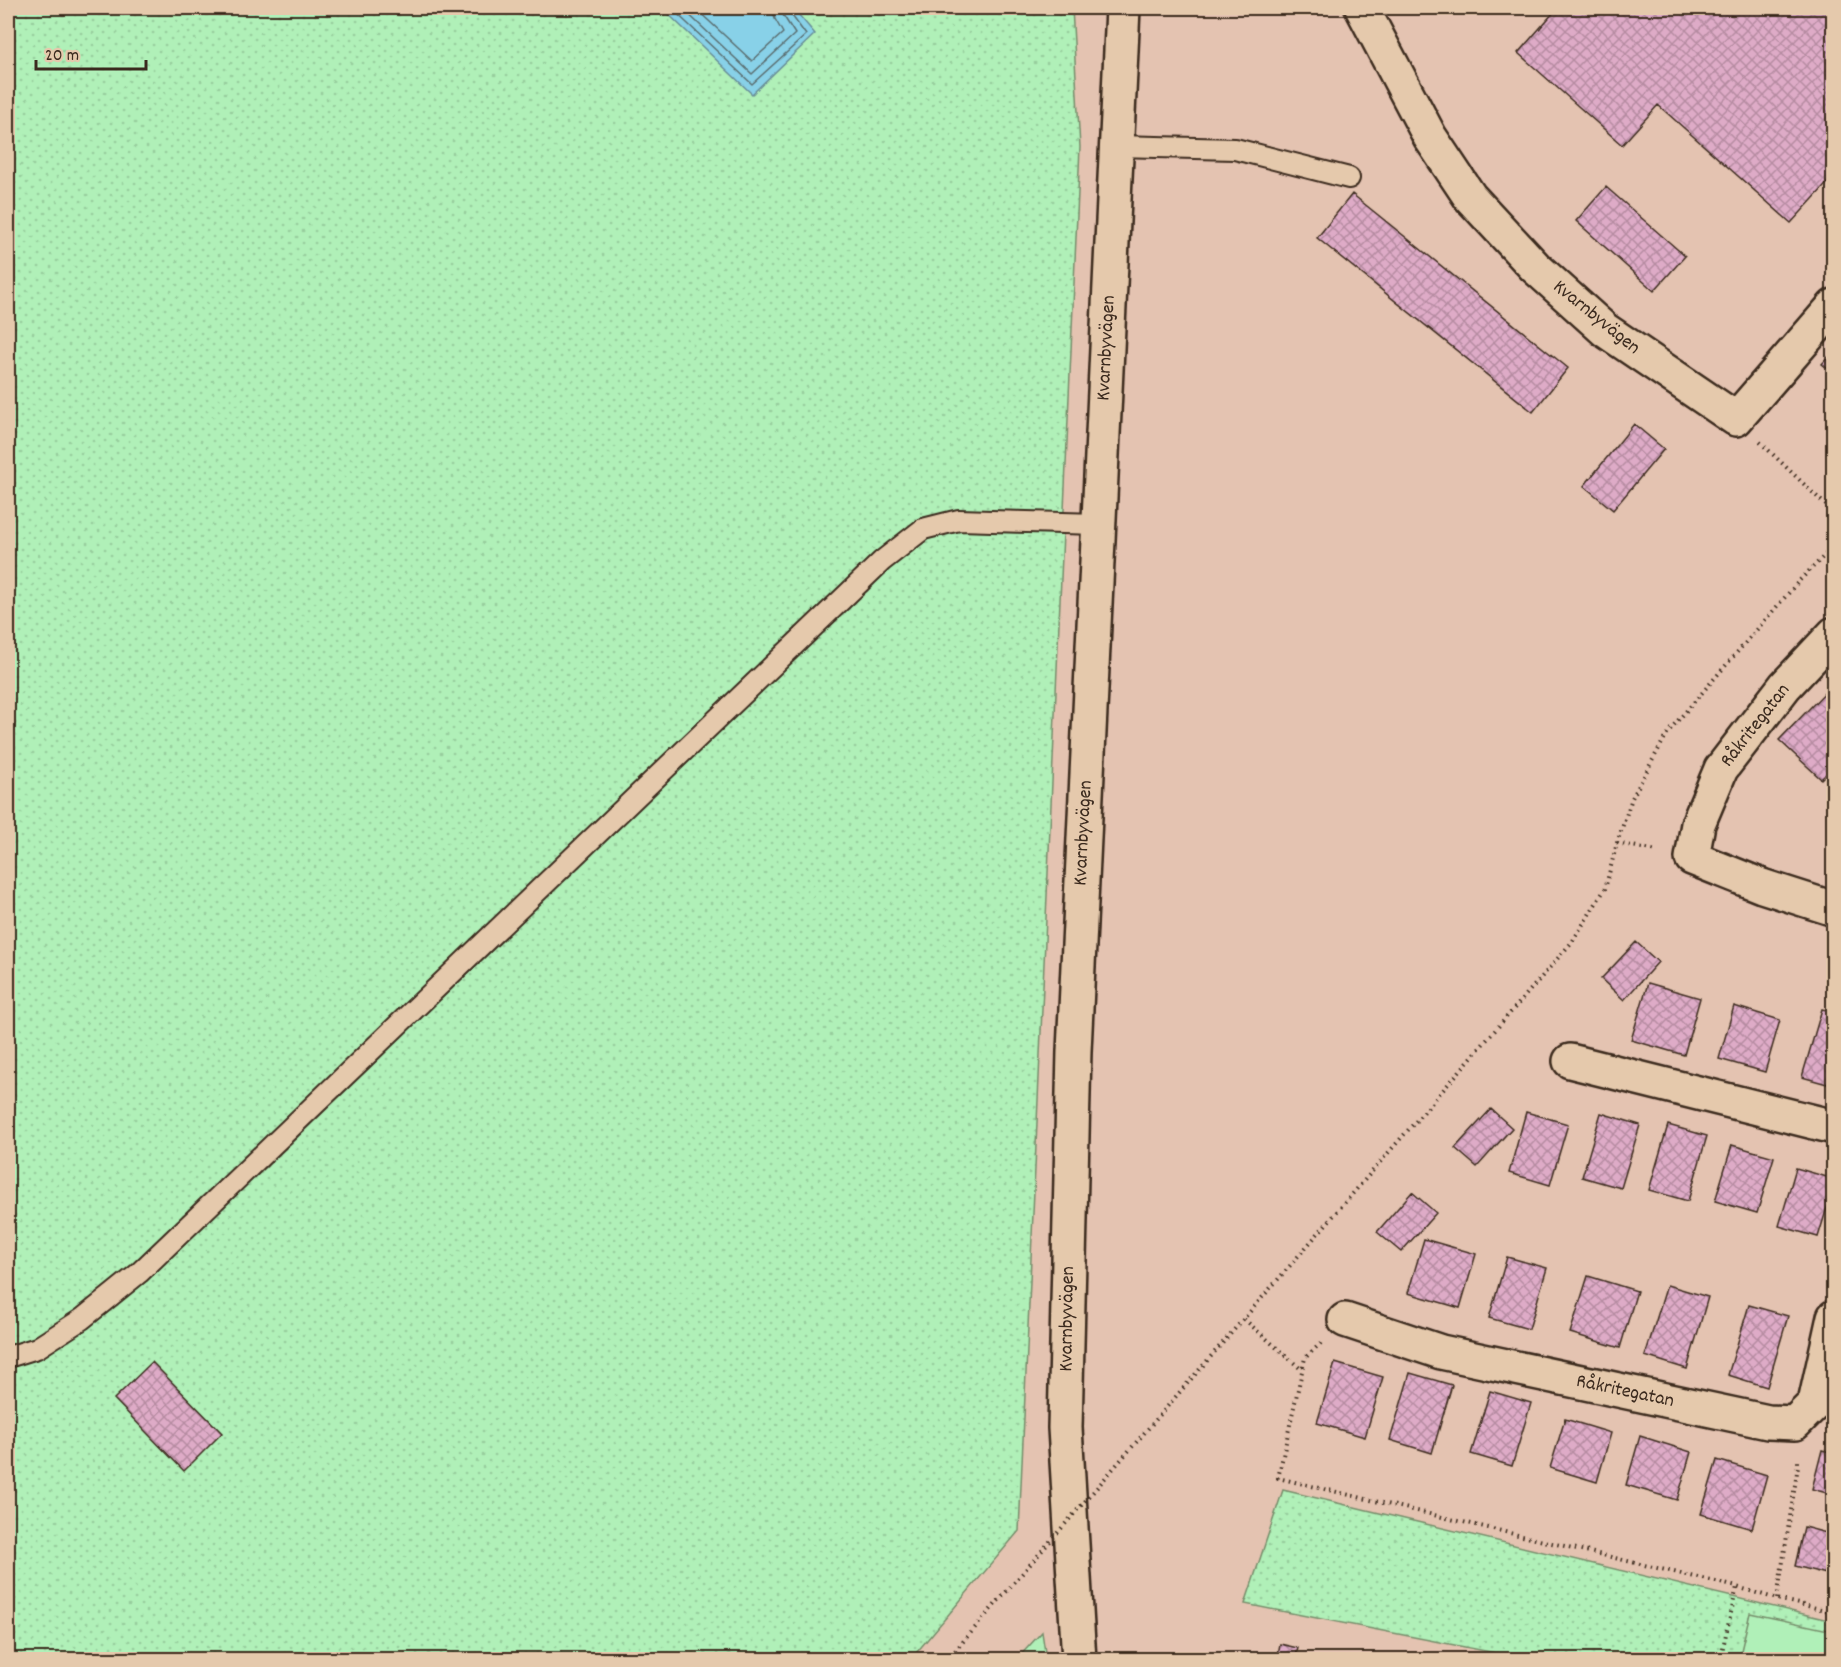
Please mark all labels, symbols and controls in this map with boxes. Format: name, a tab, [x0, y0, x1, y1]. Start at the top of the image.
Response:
scale bar	[36, 33, 146, 71]
text: 20 m	[45, 44, 79, 69]
street label: Kvarnbyvägen	[1546, 274, 1646, 362]
street label: Kvarnbyvägen	[1090, 295, 1124, 401]
street label: Råkritegatan	[1714, 678, 1798, 774]
street label: Kvarnbyvägen	[1067, 780, 1101, 886]
street label: Kvarnbyvägen	[1053, 1266, 1083, 1372]
street label: Råkritegatan	[1574, 1368, 1676, 1416]

